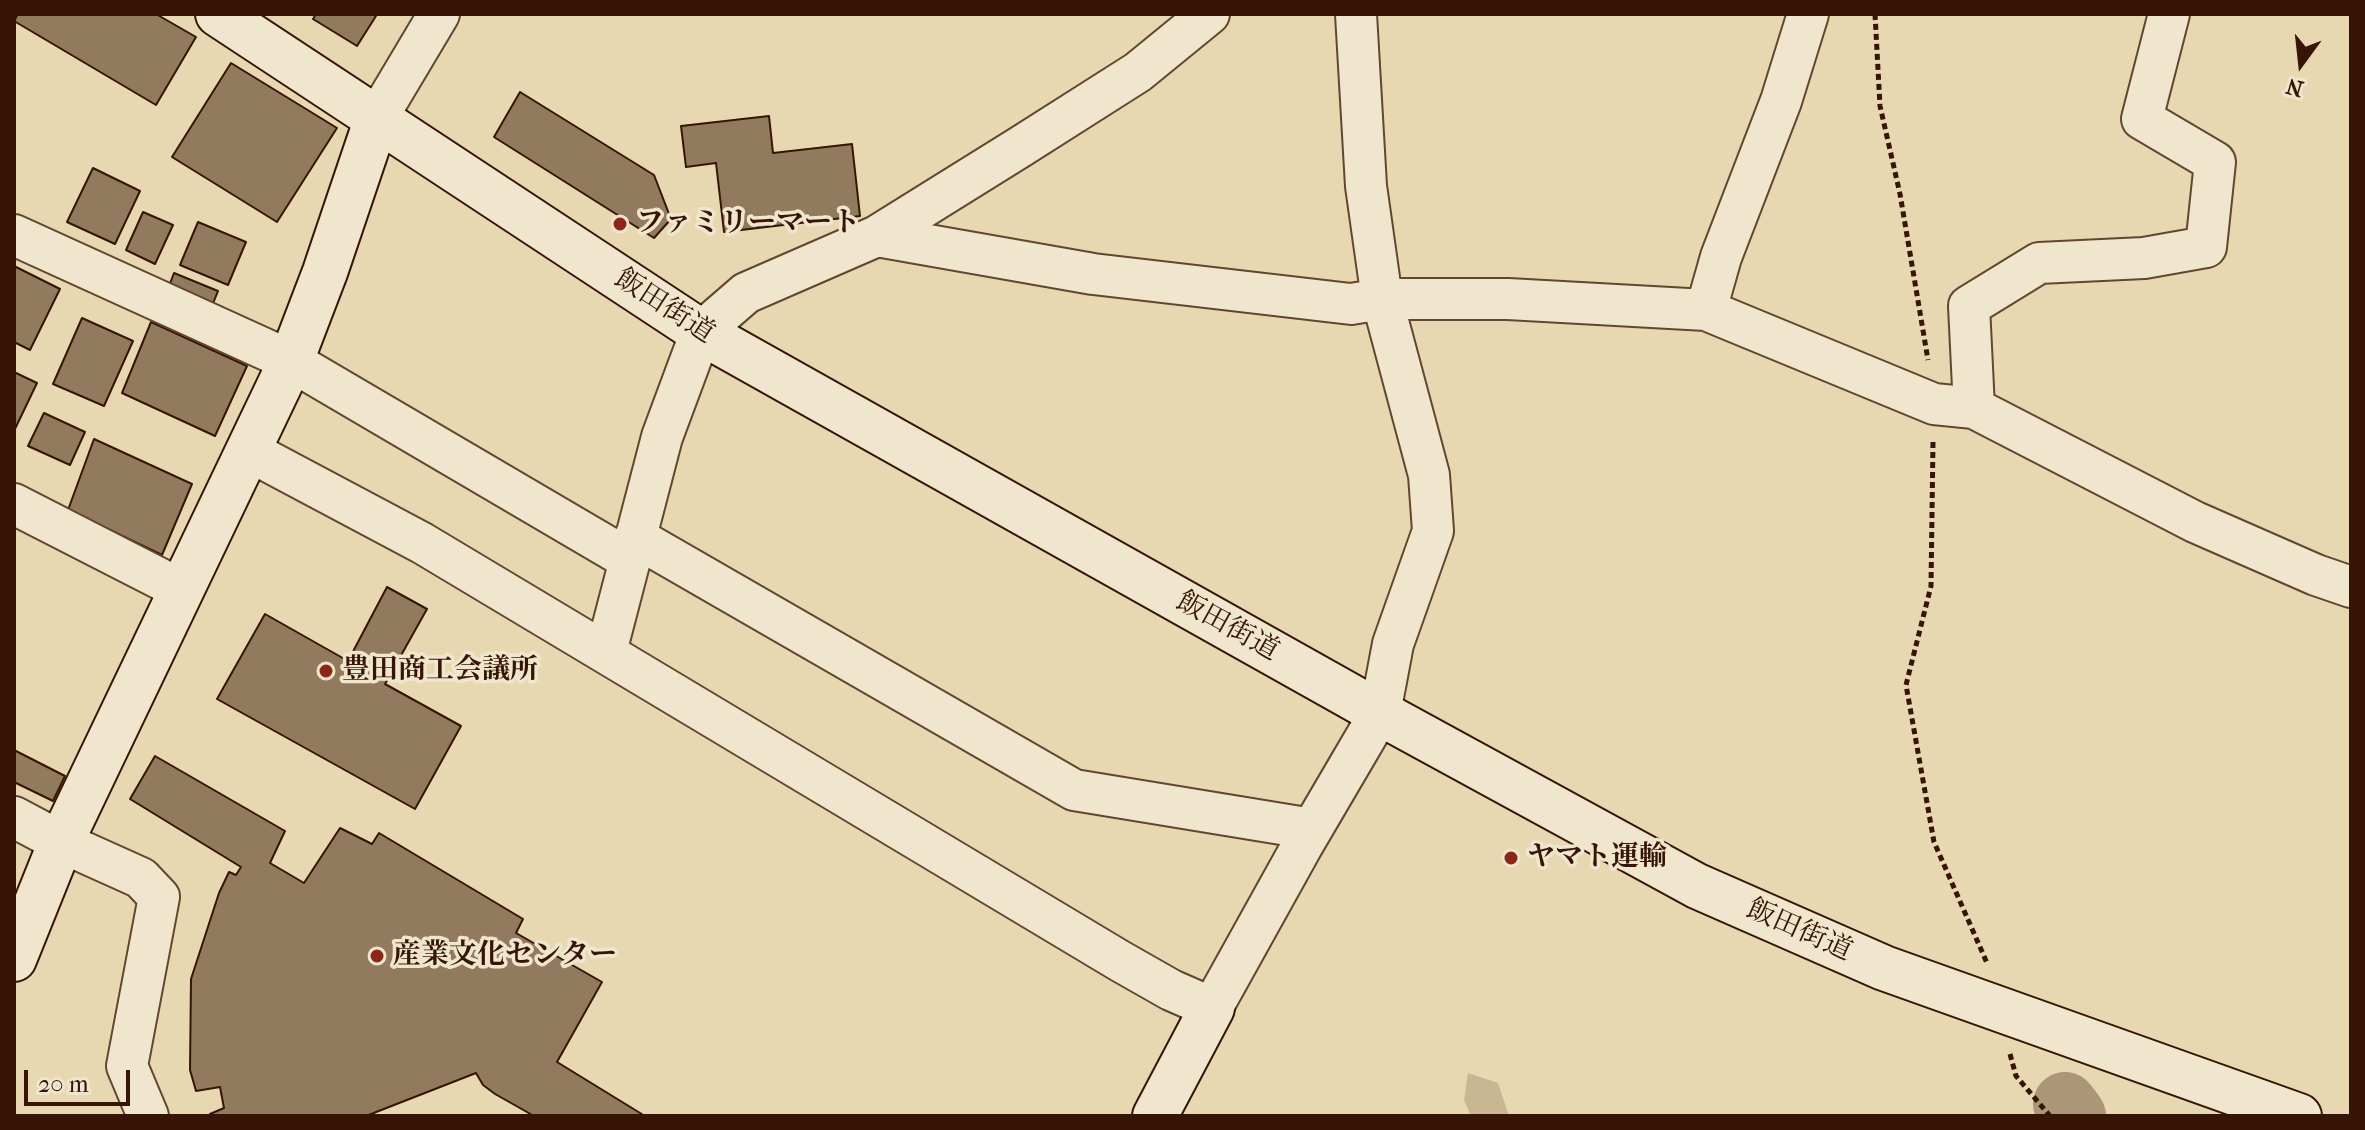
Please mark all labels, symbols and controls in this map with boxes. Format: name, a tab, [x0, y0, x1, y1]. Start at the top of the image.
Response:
north arrow	[2261, 24, 2341, 104]
text: N	[2283, 72, 2306, 102]
place label: ファミリーマート	[636, 207, 860, 241]
marker: ファミリーマート	[611, 215, 629, 233]
street label: 飯田街道	[608, 262, 720, 352]
street label: 飯田街道	[1170, 585, 1284, 669]
place label: 豊田商工会議所	[342, 654, 538, 688]
marker: 豊田商工会議所	[317, 662, 335, 680]
place label: ヤマト運輸	[1527, 841, 1667, 875]
marker: ヤマト運輸	[1502, 849, 1520, 867]
street label: 飯田街道	[1741, 893, 1857, 969]
place label: 産業文化センター	[393, 939, 617, 973]
marker: 産業文化センター	[368, 947, 386, 965]
scale bar	[28, 1054, 134, 1104]
text: 20 m	[38, 1070, 89, 1098]

